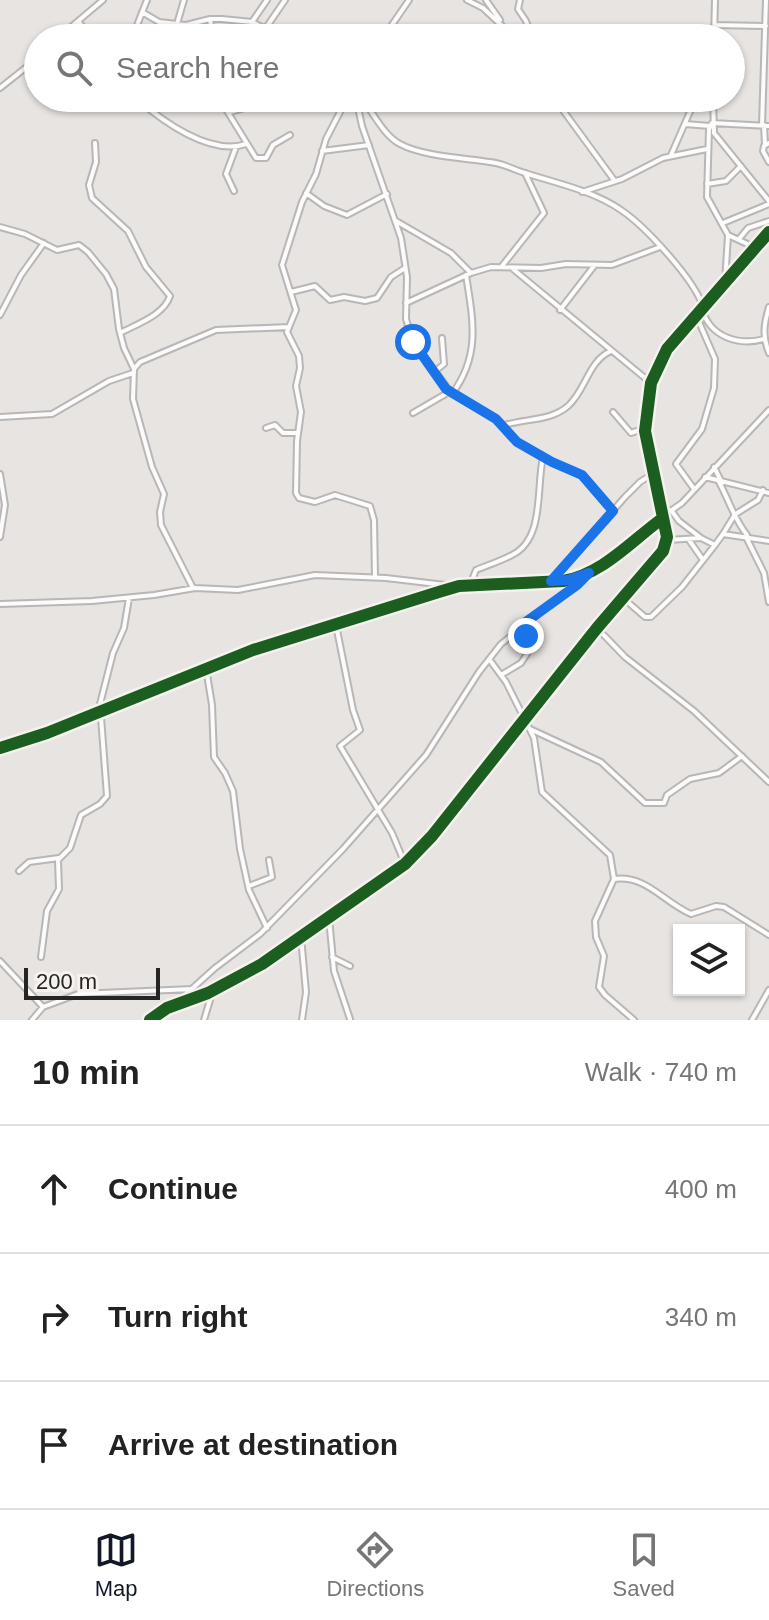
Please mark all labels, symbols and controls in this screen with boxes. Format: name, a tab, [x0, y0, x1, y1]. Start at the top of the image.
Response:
search box	[24, 24, 745, 112]
icon: search	[52, 46, 96, 90]
text: Search here	[116, 51, 279, 84]
route start	[395, 324, 431, 360]
route end	[508, 618, 544, 654]
map controls	[673, 924, 745, 996]
button: layers	[673, 924, 745, 996]
scale bar	[24, 964, 160, 1000]
text: 200 m	[36, 969, 97, 994]
text: 10 min	[32, 1053, 140, 1091]
text: Walk · 740 m	[585, 1057, 737, 1087]
icon: ahead	[32, 1167, 76, 1211]
text: Continue	[108, 1172, 238, 1205]
text: 400 m	[665, 1174, 737, 1204]
icon: right	[32, 1295, 76, 1339]
text: Turn right	[108, 1300, 247, 1333]
text: 340 m	[665, 1302, 737, 1332]
icon: arrive	[32, 1423, 76, 1467]
text: Arrive at destination	[108, 1428, 398, 1461]
tab: Map	[94, 1528, 138, 1602]
tab: Directions	[326, 1528, 424, 1602]
tab: Saved	[612, 1528, 675, 1602]

